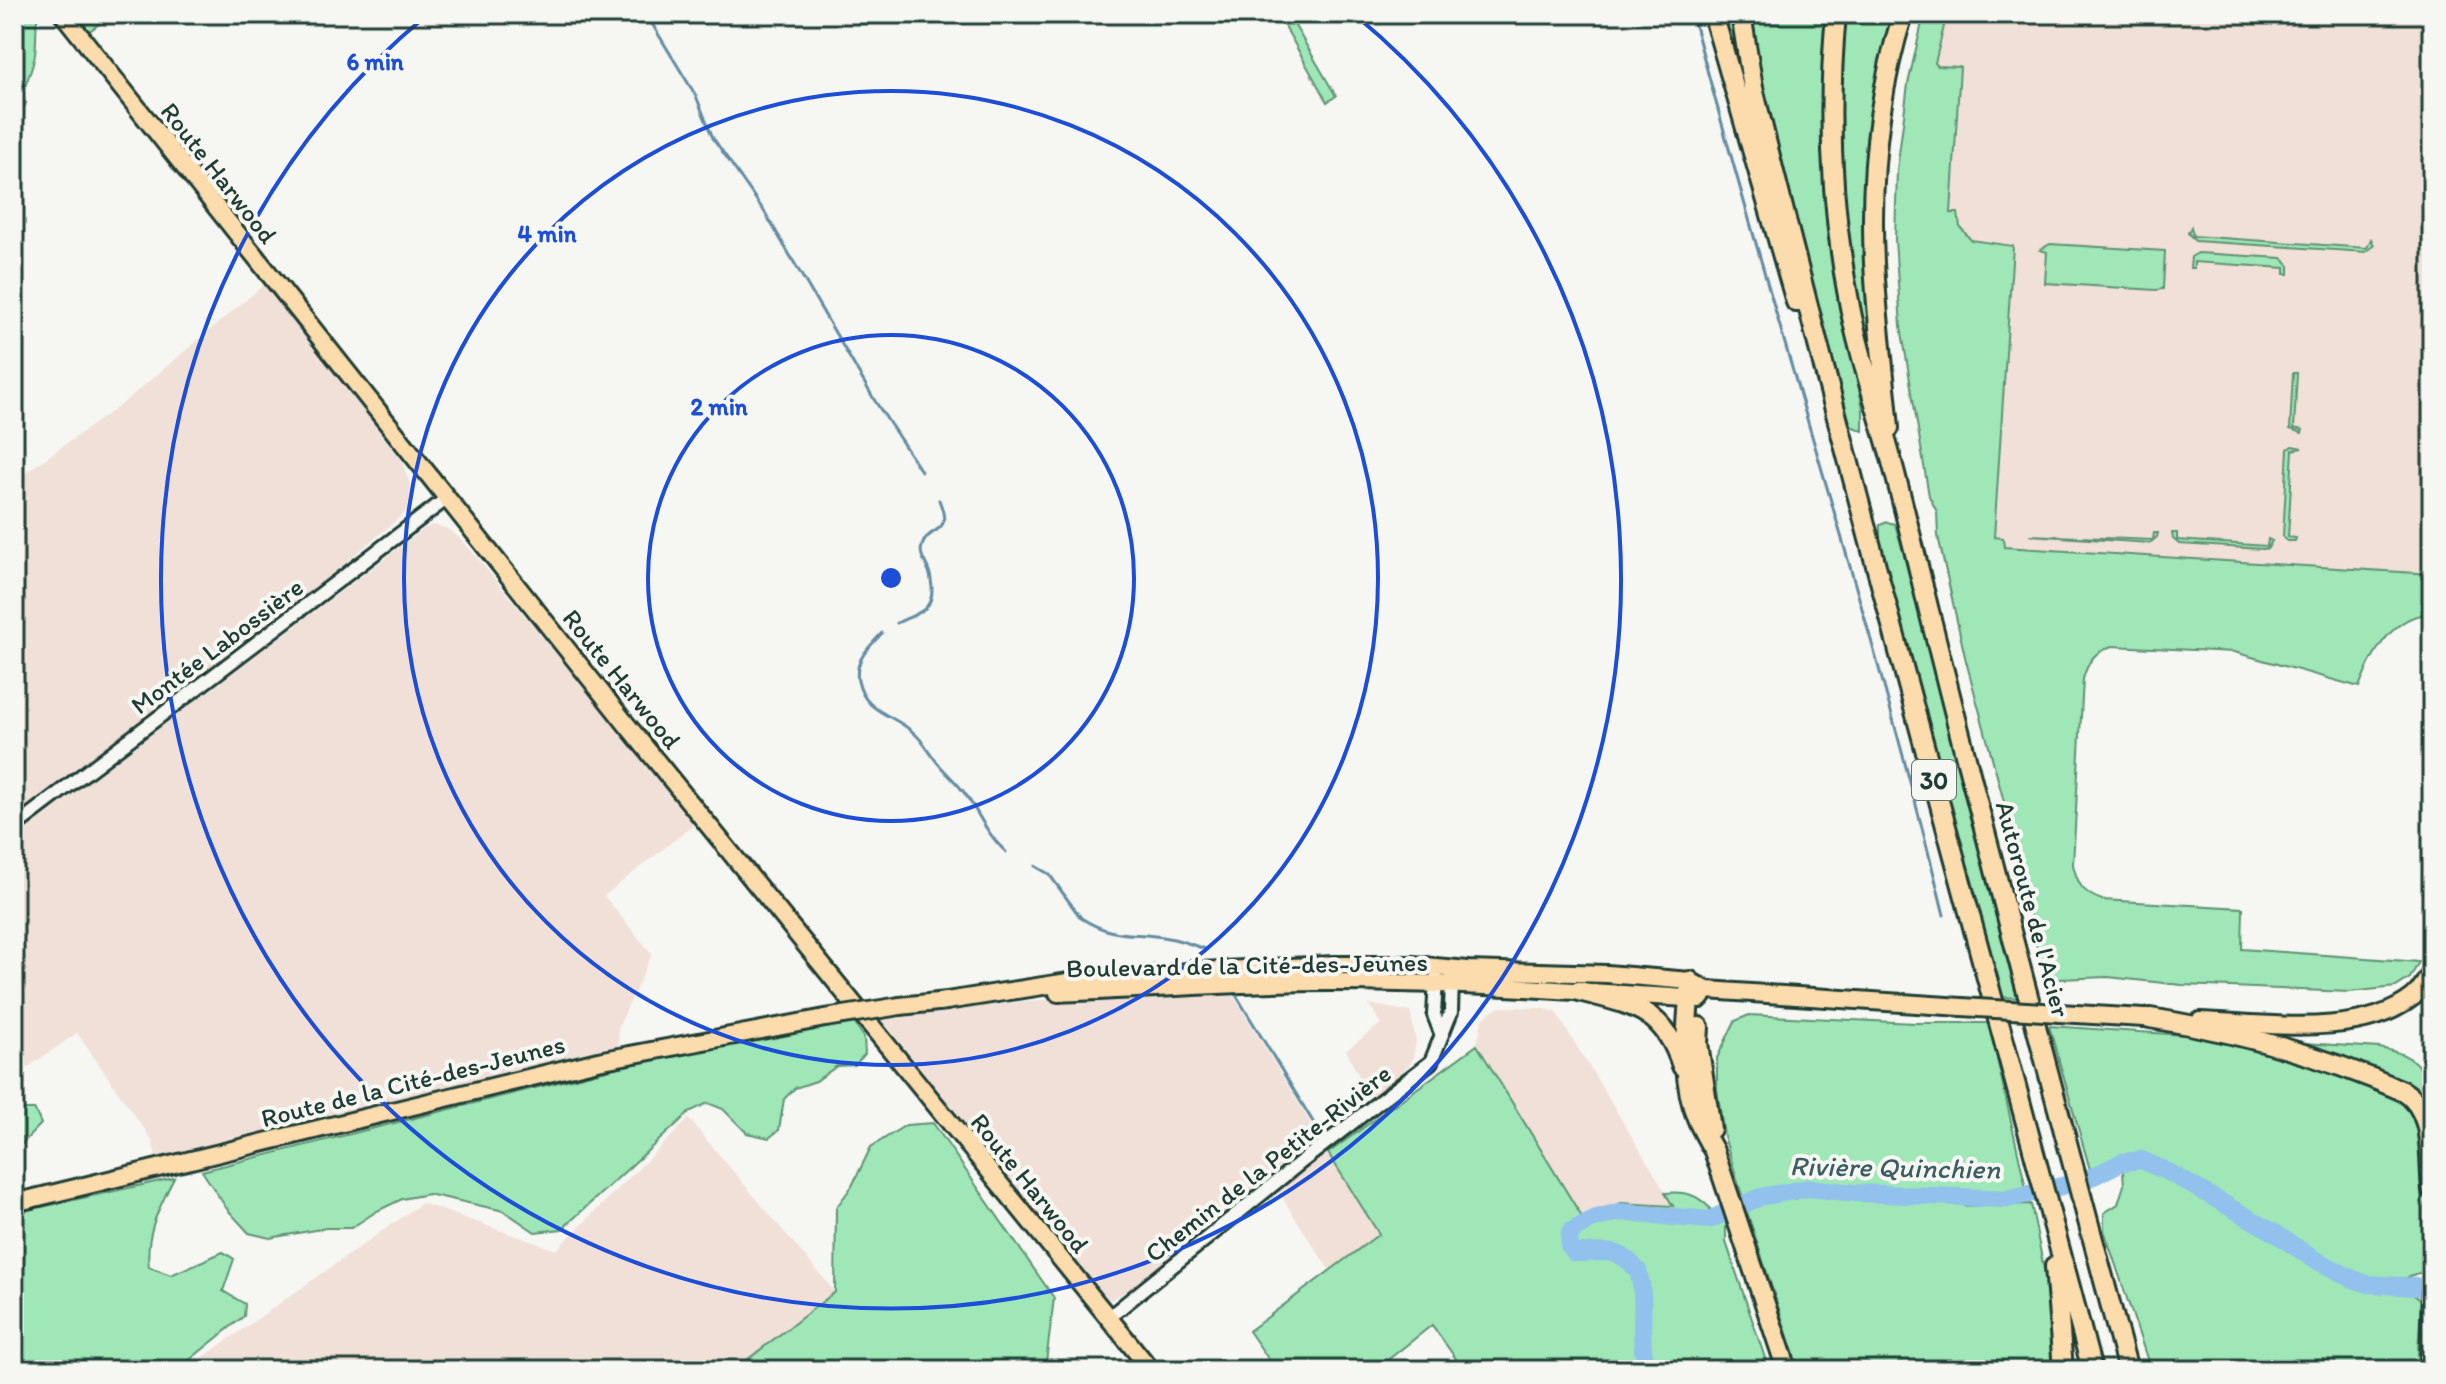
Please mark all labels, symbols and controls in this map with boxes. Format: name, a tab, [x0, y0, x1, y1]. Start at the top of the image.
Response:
text: 6 min	[346, 47, 404, 76]
street label: Route Harwood	[154, 96, 285, 251]
text: 4 min	[518, 219, 577, 248]
text: 2 min	[690, 392, 748, 421]
centre of rings	[877, 564, 905, 592]
street label: Montée Labossière	[125, 571, 309, 721]
street label: Route Harwood	[556, 602, 689, 756]
road number: 30	[1912, 760, 1956, 800]
street label: Autoroute de l'Acier	[1989, 798, 2077, 1021]
street label: Boulevard de la Cité-des-Jeunes	[1066, 946, 1428, 984]
street label: Route de la Cité-des-Jeunes	[258, 1028, 568, 1134]
street label: Chemin de la Petite-Rivière	[1139, 1057, 1397, 1269]
street label: Route Harwood	[964, 1106, 1097, 1260]
water label: Rivière Quinchien	[1789, 1148, 2002, 1186]

